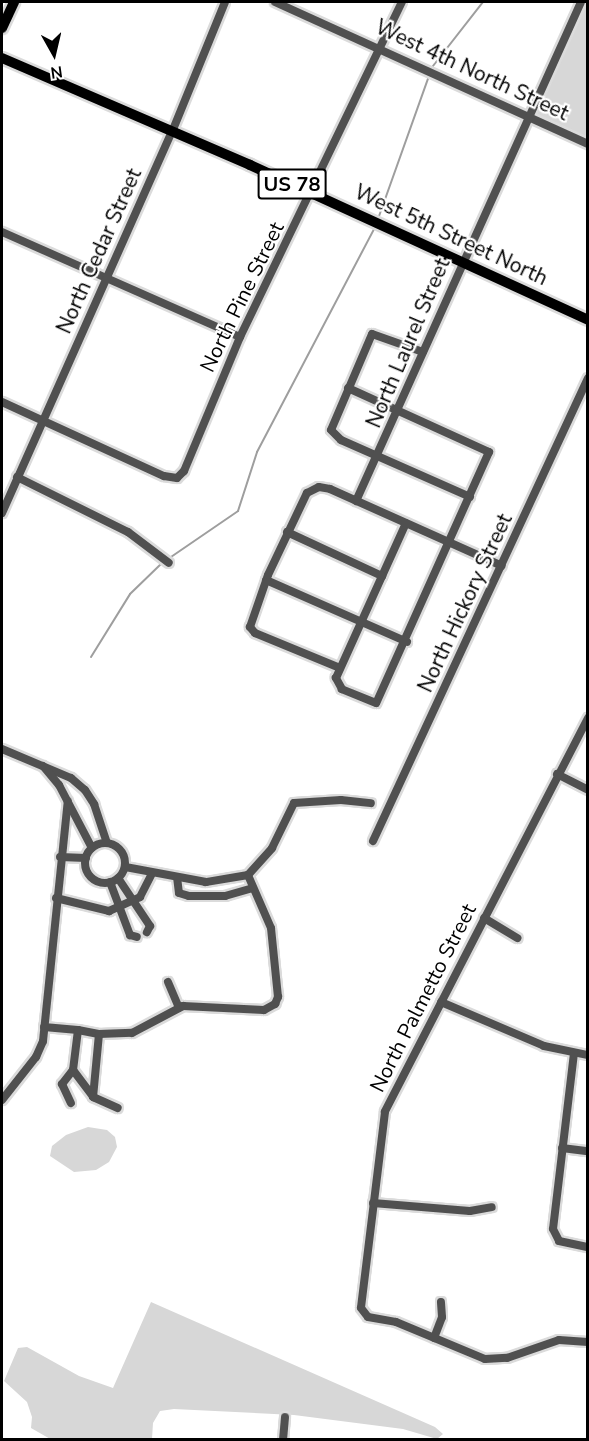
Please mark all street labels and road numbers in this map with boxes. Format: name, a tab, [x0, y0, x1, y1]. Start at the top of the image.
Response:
street label: West 4th North Street	[371, 14, 573, 126]
street label: North Cedar Street	[51, 165, 147, 337]
road number: US 78	[258, 167, 326, 201]
street label: West 5th Street North	[350, 179, 552, 291]
street label: North Pine Street	[195, 218, 289, 376]
street label: North Laurel Street	[361, 254, 455, 432]
street label: North Hickory Street	[413, 510, 517, 696]
street label: North Palmetto Street	[365, 900, 481, 1096]

